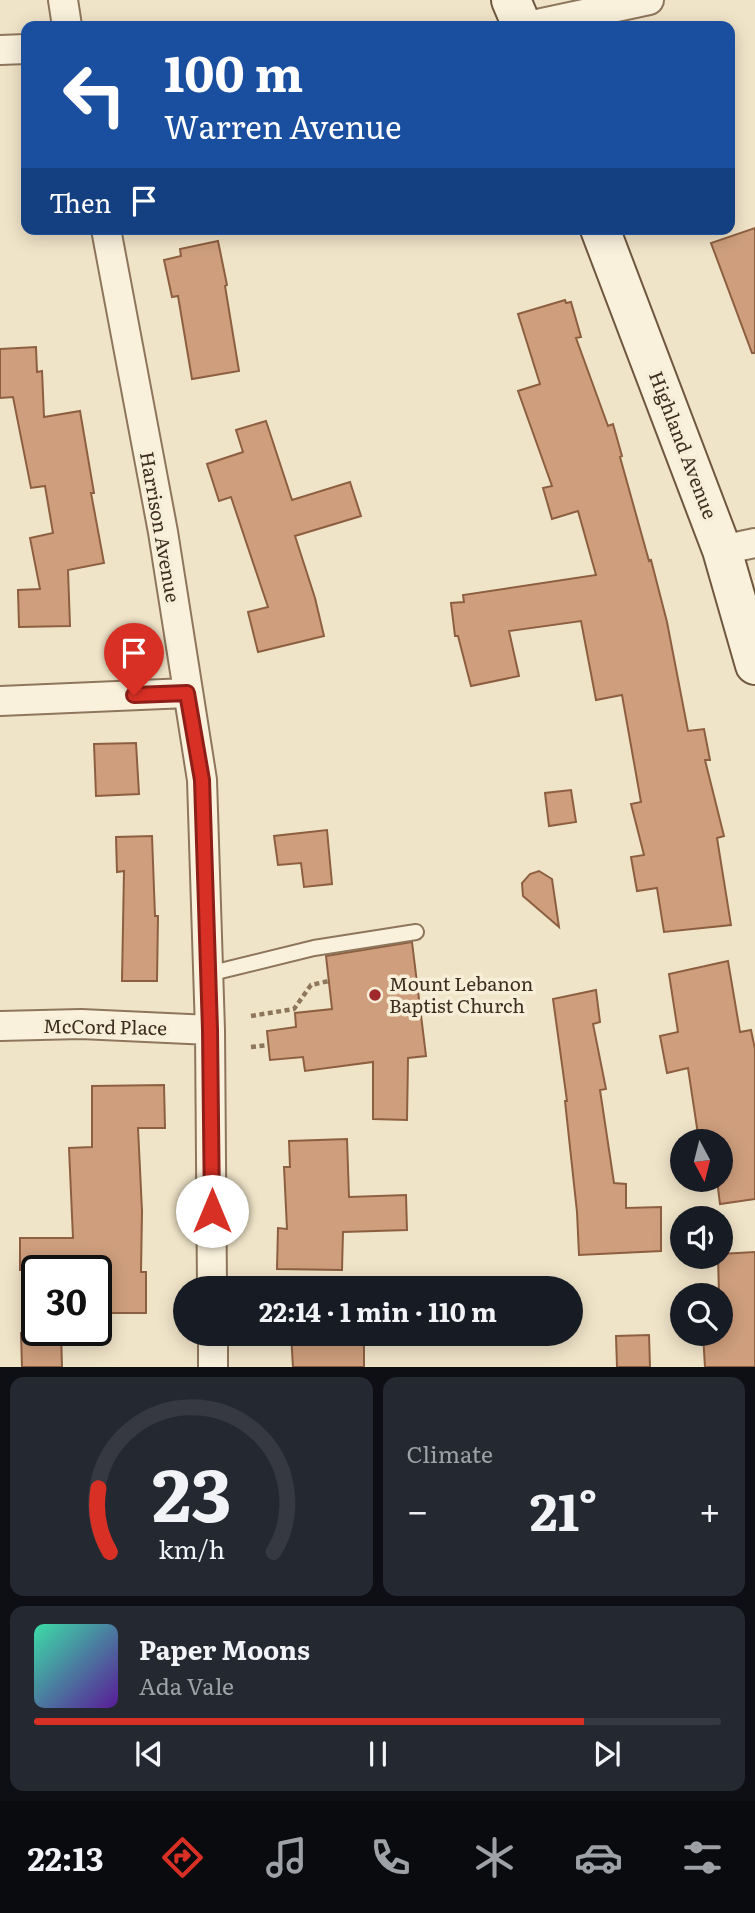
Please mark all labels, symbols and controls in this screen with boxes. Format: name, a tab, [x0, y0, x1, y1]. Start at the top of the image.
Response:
text: 100 m	[164, 34, 303, 107]
icon: left	[49, 49, 140, 140]
text: Warren Avenue	[164, 101, 402, 149]
text: Then	[49, 182, 111, 221]
icon: arrive	[125, 182, 163, 220]
street label: Highland Avenue	[643, 367, 725, 523]
street label: Harrison Avenue	[134, 449, 188, 605]
pin	[104, 623, 164, 695]
icon: arrive	[115, 634, 153, 672]
place label: Mount Lebanon Baptist Church	[389, 969, 533, 1019]
marker: Mount Lebanon Baptist Church	[367, 987, 383, 1003]
street label: McCord Place	[43, 1011, 167, 1041]
north arrow	[670, 1129, 733, 1192]
map controls	[670, 1129, 733, 1346]
position arrow	[175, 1174, 249, 1248]
button: sound	[670, 1206, 733, 1269]
speed limit sign: 30	[21, 1255, 112, 1346]
button: search	[670, 1283, 733, 1346]
text: 22:14 · 1 min · 110 m	[259, 1291, 497, 1330]
text: Climate	[407, 1436, 493, 1470]
text: 23	[151, 1437, 231, 1545]
text: 21°	[530, 1470, 598, 1547]
text: −	[407, 1480, 429, 1537]
text: +	[699, 1480, 721, 1537]
text: km/h	[158, 1530, 225, 1567]
text: Paper Moons	[139, 1629, 310, 1668]
text: Ada Vale	[139, 1668, 234, 1702]
icon: previous	[130, 1735, 168, 1773]
icon: pause	[359, 1735, 397, 1773]
icon: next	[588, 1735, 626, 1773]
text: 22:13	[27, 1833, 104, 1881]
icon: directions	[158, 1833, 207, 1882]
icon: music	[262, 1833, 311, 1882]
icon: phone	[366, 1833, 415, 1882]
icon: climate	[470, 1833, 519, 1882]
icon: car	[574, 1833, 623, 1882]
icon: filters	[678, 1833, 727, 1882]

